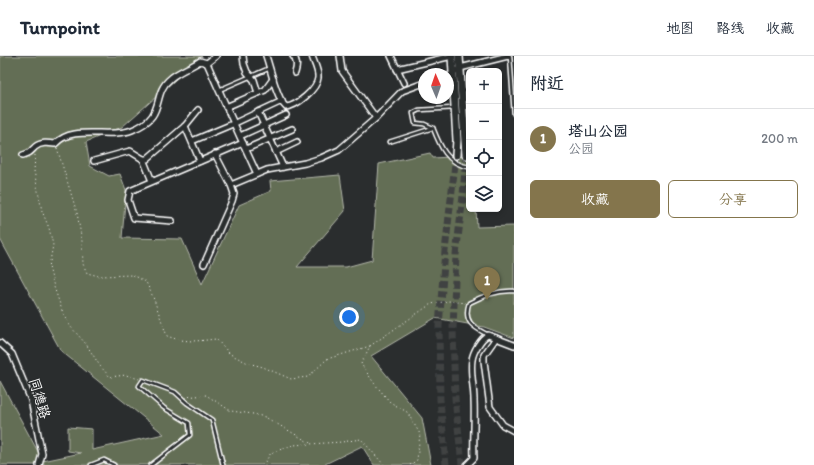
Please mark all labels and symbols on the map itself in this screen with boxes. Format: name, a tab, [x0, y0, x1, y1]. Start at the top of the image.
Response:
north arrow	[418, 68, 454, 104]
pin: 1	[474, 267, 500, 300]
your location	[339, 307, 359, 327]
street label: 同德路	[25, 376, 54, 421]

